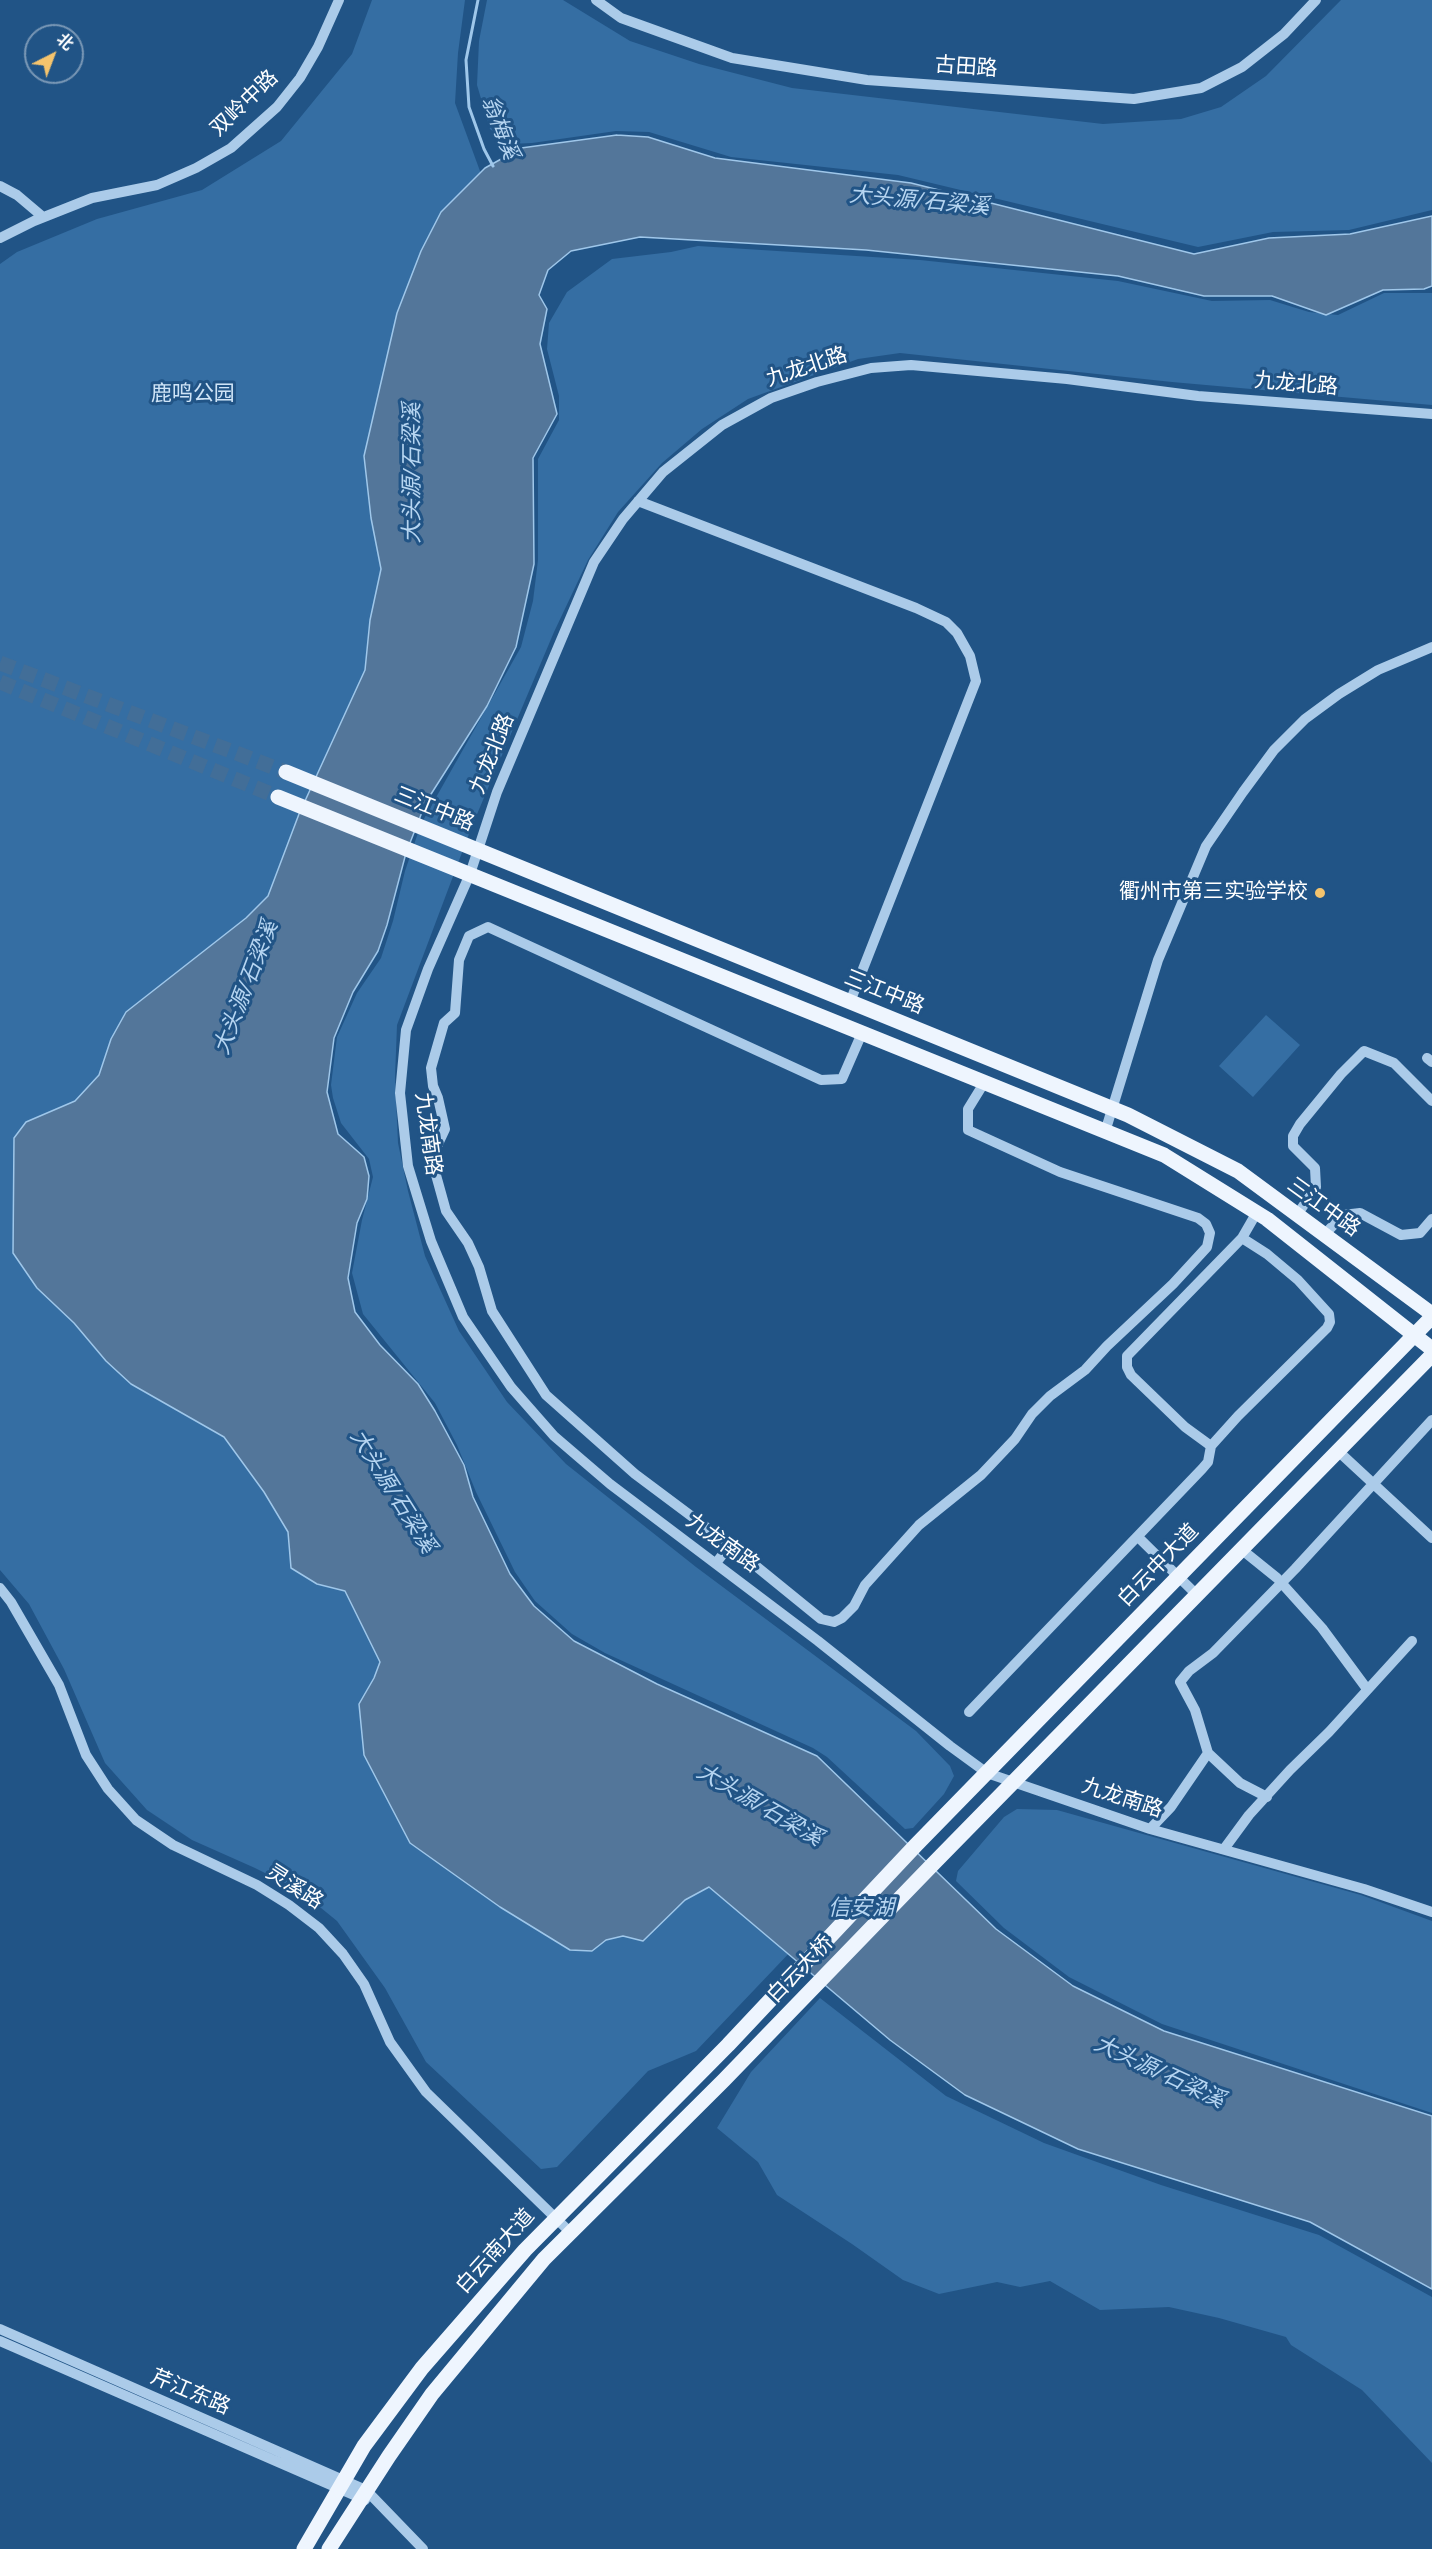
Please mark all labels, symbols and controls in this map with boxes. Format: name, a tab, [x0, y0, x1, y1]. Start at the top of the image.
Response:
north arrow	[24, 24, 84, 84]
text: 北	[53, 29, 77, 54]
street label: 古田路	[934, 53, 998, 83]
street label: 双岭中路	[206, 66, 284, 142]
water label: 翁梅溪	[475, 92, 523, 164]
water label: 大头源/石梁溪	[848, 183, 990, 221]
street label: 九龙北路	[763, 343, 851, 393]
street label: 九龙北路	[1253, 369, 1339, 401]
park label: 鹿鸣公园	[151, 382, 235, 408]
water label: 大头源/石梁溪	[400, 403, 426, 543]
street label: 九龙北路	[466, 710, 520, 798]
street label: 三江中路	[390, 783, 478, 837]
place label: 衢州市第三实验学校	[1119, 880, 1308, 906]
marker: 衢州市第三实验学校	[1313, 886, 1327, 900]
water label: 大头源/石梁溪	[209, 918, 285, 1058]
street label: 三江中路	[840, 966, 928, 1020]
street label: 九龙南路	[409, 1091, 445, 1177]
street label: 三江中路	[1282, 1173, 1364, 1243]
water label: 大头源/石梁溪	[343, 1425, 441, 1559]
street label: 九龙南路	[681, 1509, 763, 1579]
street label: 白云中大道	[1113, 1519, 1205, 1613]
water label: 大头源/石梁溪	[691, 1759, 827, 1853]
street label: 九龙南路	[1078, 1774, 1166, 1824]
street label: 灵溪路	[261, 1860, 327, 1916]
water label: 信安湖	[828, 1896, 894, 1922]
street label: 白云大桥	[763, 1931, 839, 2009]
water label: 大头源/石梁溪	[1090, 2031, 1228, 2115]
street label: 白云南大道	[452, 2205, 540, 2299]
street label: 芹江东路	[146, 2365, 234, 2421]

